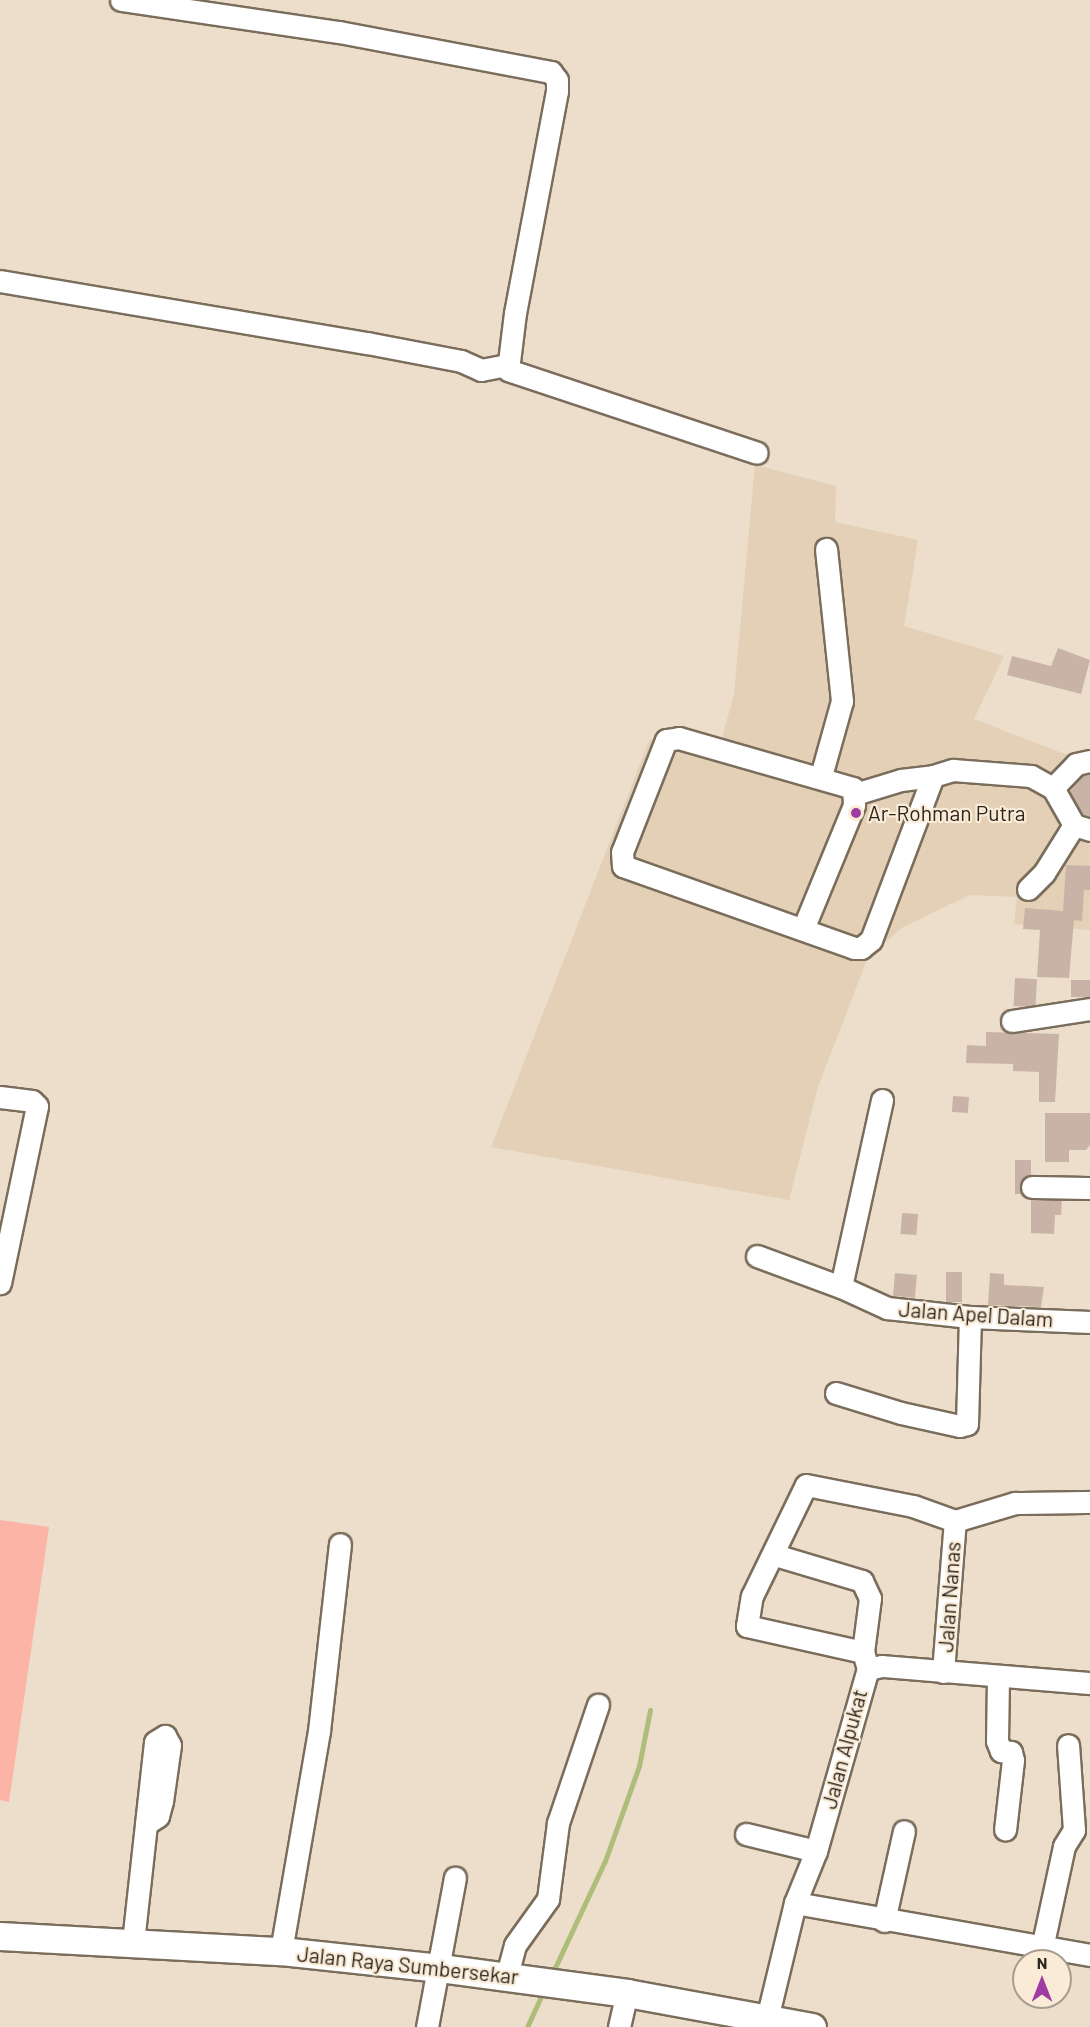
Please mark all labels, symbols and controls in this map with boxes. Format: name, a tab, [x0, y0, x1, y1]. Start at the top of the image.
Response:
place label: Ar-Rohman Putra	[868, 800, 1025, 826]
marker: Ar-Rohman Putra	[849, 806, 863, 820]
street label: Jalan Apel Dalam	[898, 1296, 1054, 1332]
street label: Jalan Nanas	[933, 1541, 965, 1653]
street label: Jalan Alpukat	[816, 1686, 872, 1812]
street label: Jalan Raya Sumbersekar	[296, 1941, 520, 1989]
north arrow	[1012, 1949, 1072, 2009]
text: N	[1037, 1953, 1047, 1972]

